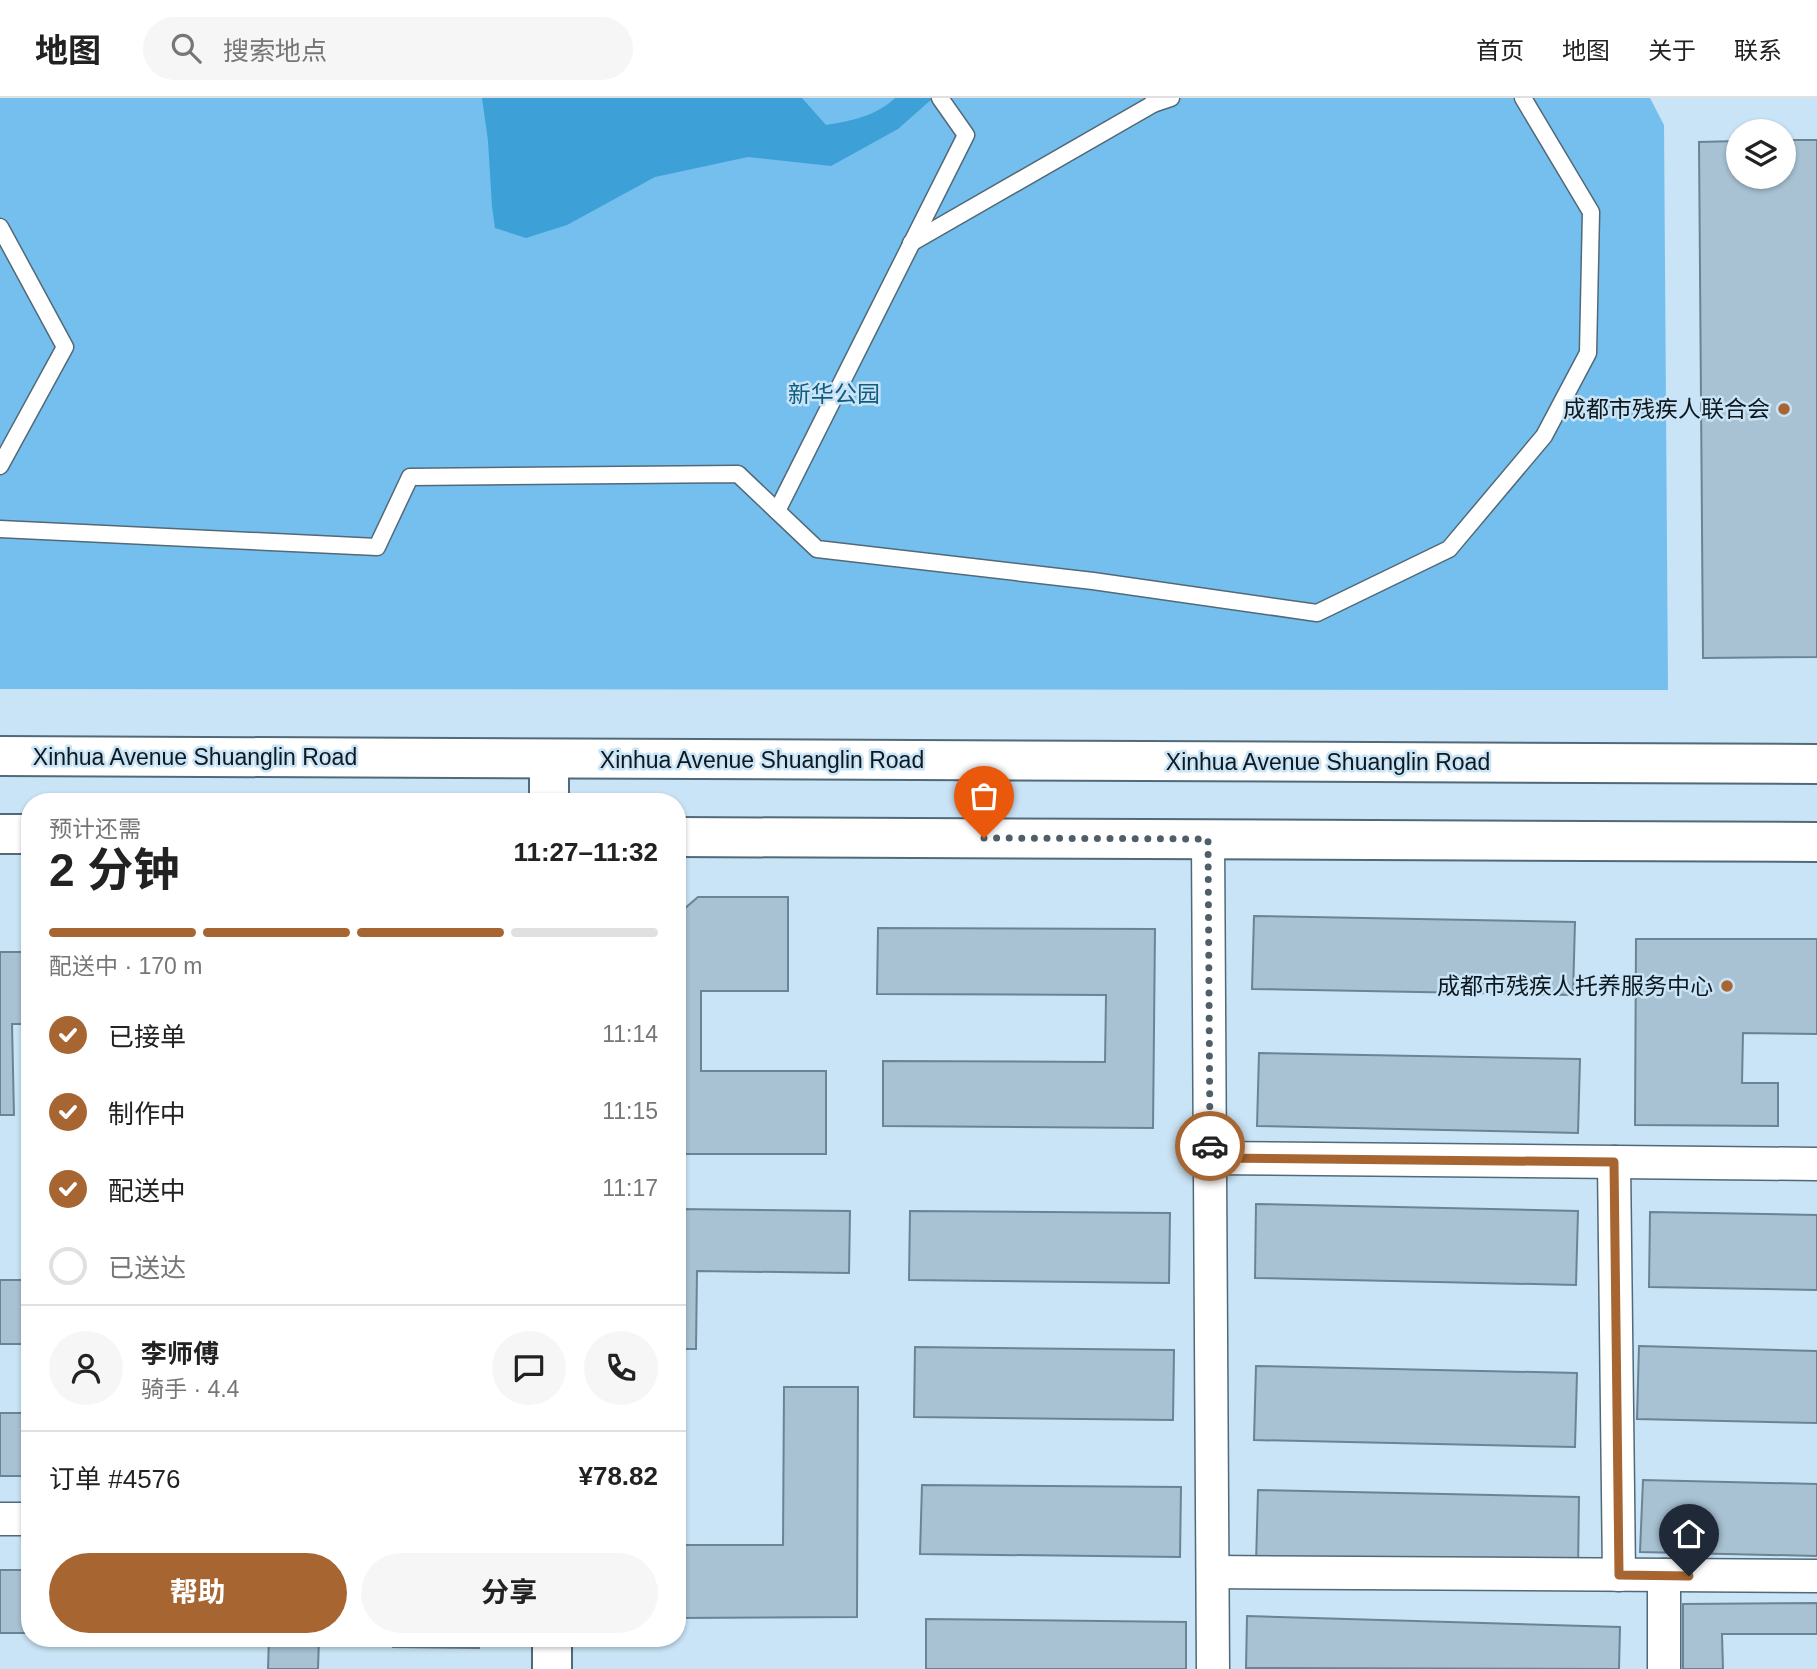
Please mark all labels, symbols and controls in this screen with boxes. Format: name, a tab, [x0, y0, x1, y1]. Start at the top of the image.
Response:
search box	[143, 17, 633, 80]
icon: search	[167, 29, 205, 67]
text: 地图	[35, 32, 101, 69]
text: 搜索地点	[223, 36, 327, 66]
text: 首页	[1476, 37, 1524, 64]
text: 地图	[1562, 37, 1610, 64]
text: 关于	[1648, 37, 1696, 64]
text: 联系	[1734, 37, 1782, 64]
map controls	[1726, 119, 1796, 189]
button: layers	[1726, 119, 1796, 189]
park label: 新华公园	[788, 381, 880, 407]
place label: 成都市残疾人联合会	[1563, 396, 1770, 422]
marker: 成都市残疾人联合会	[1776, 401, 1792, 417]
street label: Xinhua Avenue Shuanglin Road	[33, 744, 357, 770]
street label: Xinhua Avenue Shuanglin Road	[600, 747, 924, 773]
street label: Xinhua Avenue Shuanglin Road	[1166, 749, 1490, 775]
pin	[954, 766, 1014, 838]
icon: bag	[965, 777, 1003, 815]
text: 预计还需	[49, 816, 141, 842]
text: 11:27–11:32	[513, 837, 658, 867]
text: 2 分钟	[49, 844, 179, 896]
text: 配送中 · 170 m	[49, 953, 202, 979]
place label: 成都市残疾人托养服务中心	[1437, 973, 1713, 999]
marker: 成都市残疾人托养服务中心	[1719, 978, 1735, 994]
icon: check	[49, 1016, 87, 1054]
text: 11:14	[602, 1021, 658, 1047]
text: 已接单	[108, 1022, 186, 1052]
icon: check	[49, 1093, 87, 1131]
text: 11:15	[602, 1098, 658, 1124]
text: 制作中	[108, 1099, 186, 1129]
courier	[1175, 1111, 1245, 1181]
icon: car	[1191, 1127, 1229, 1165]
icon: check	[49, 1170, 87, 1208]
text: 11:17	[602, 1175, 658, 1201]
text: 配送中	[108, 1176, 186, 1206]
text: 已送达	[108, 1253, 186, 1283]
button: person	[49, 1331, 123, 1405]
button: chat	[492, 1331, 566, 1405]
button: phone	[584, 1331, 658, 1405]
text: 李师傅	[141, 1339, 219, 1369]
text: 骑手 · 4.4	[141, 1376, 239, 1402]
text: ¥78.82	[578, 1461, 658, 1491]
text: 订单 #4576	[49, 1464, 181, 1494]
pin	[1659, 1504, 1719, 1576]
icon: home	[1670, 1515, 1708, 1553]
button: 帮助	[49, 1553, 347, 1633]
button: 分享	[361, 1553, 658, 1633]

